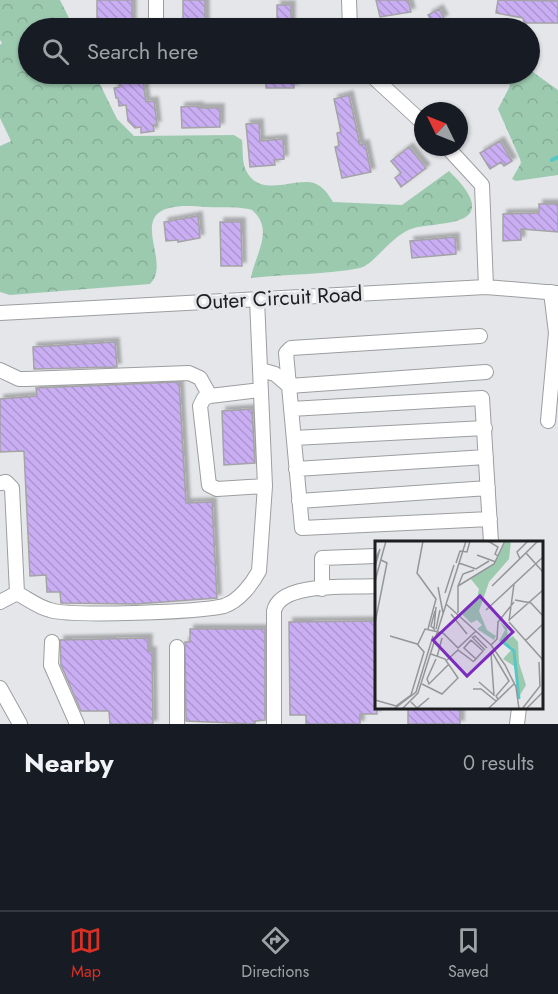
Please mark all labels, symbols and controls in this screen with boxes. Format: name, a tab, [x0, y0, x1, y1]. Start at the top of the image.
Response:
search box	[18, 18, 540, 84]
icon: search	[39, 35, 72, 68]
text: Search here	[87, 35, 198, 67]
north arrow	[414, 102, 468, 156]
street label: Outer Circuit Road	[195, 279, 363, 317]
inset map	[375, 541, 543, 709]
text: Nearby	[24, 744, 113, 782]
text: 0 results	[463, 749, 534, 778]
tab: Map	[69, 924, 102, 983]
tab: Directions	[241, 924, 309, 983]
tab: Saved	[448, 924, 489, 983]

